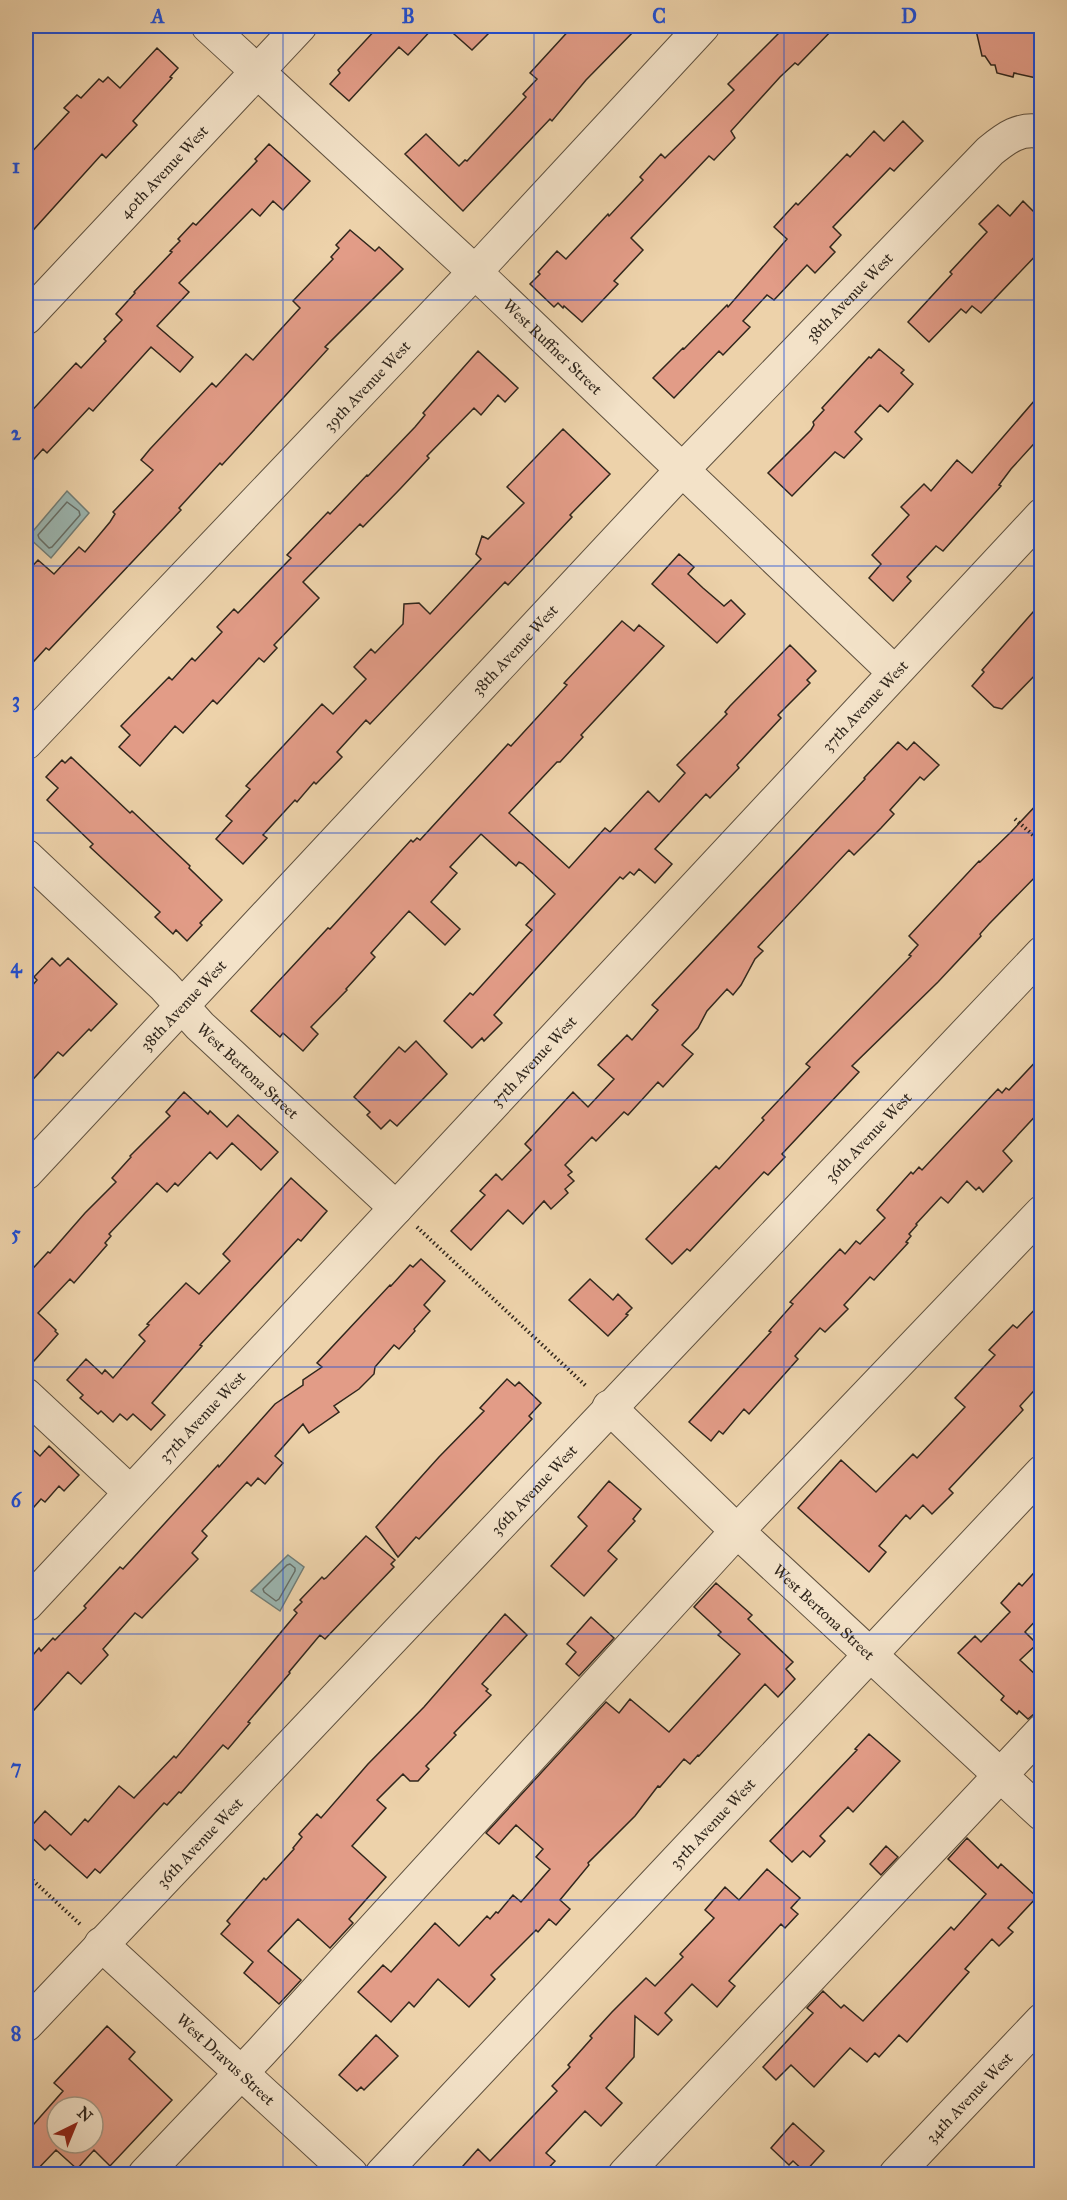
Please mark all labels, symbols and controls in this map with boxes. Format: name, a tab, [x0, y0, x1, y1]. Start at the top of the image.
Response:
text: A	[149, 4, 165, 28]
text: B	[401, 4, 415, 28]
text: C	[652, 4, 666, 28]
text: D	[901, 4, 917, 28]
street label: 40th Avenue West	[115, 121, 212, 222]
text: 1	[12, 154, 20, 178]
street label: 38th Avenue West	[801, 248, 897, 346]
street label: West Ruffner Street	[500, 295, 607, 399]
street label: 39th Avenue West	[319, 336, 414, 434]
text: 2	[11, 421, 22, 445]
street label: 38th Avenue West	[468, 600, 562, 699]
street label: 37th Avenue West	[818, 656, 912, 755]
text: 3	[12, 688, 20, 713]
text: 4	[10, 954, 22, 979]
street label: 38th Avenue West	[136, 955, 230, 1054]
street label: 37th Avenue West	[486, 1011, 580, 1110]
street label: West Bertona Street	[193, 1019, 303, 1123]
street label: 36th Avenue West	[821, 1087, 915, 1186]
text: 5	[11, 1221, 21, 1245]
street label: 37th Avenue West	[155, 1367, 249, 1466]
street label: 36th Avenue West	[487, 1440, 581, 1538]
text: 6	[11, 1488, 23, 1512]
street label: West Bertona Street	[769, 1560, 879, 1664]
text: 7	[11, 1755, 22, 1779]
street label: 35th Avenue West	[665, 1774, 759, 1872]
street label: 36th Avenue West	[152, 1793, 247, 1891]
street label: West Dravus Street	[173, 2009, 279, 2109]
text: 8	[11, 2021, 21, 2045]
street label: 34th Avenue West	[922, 2048, 1017, 2146]
north arrow	[45, 2095, 105, 2155]
text: N	[73, 2103, 97, 2126]

